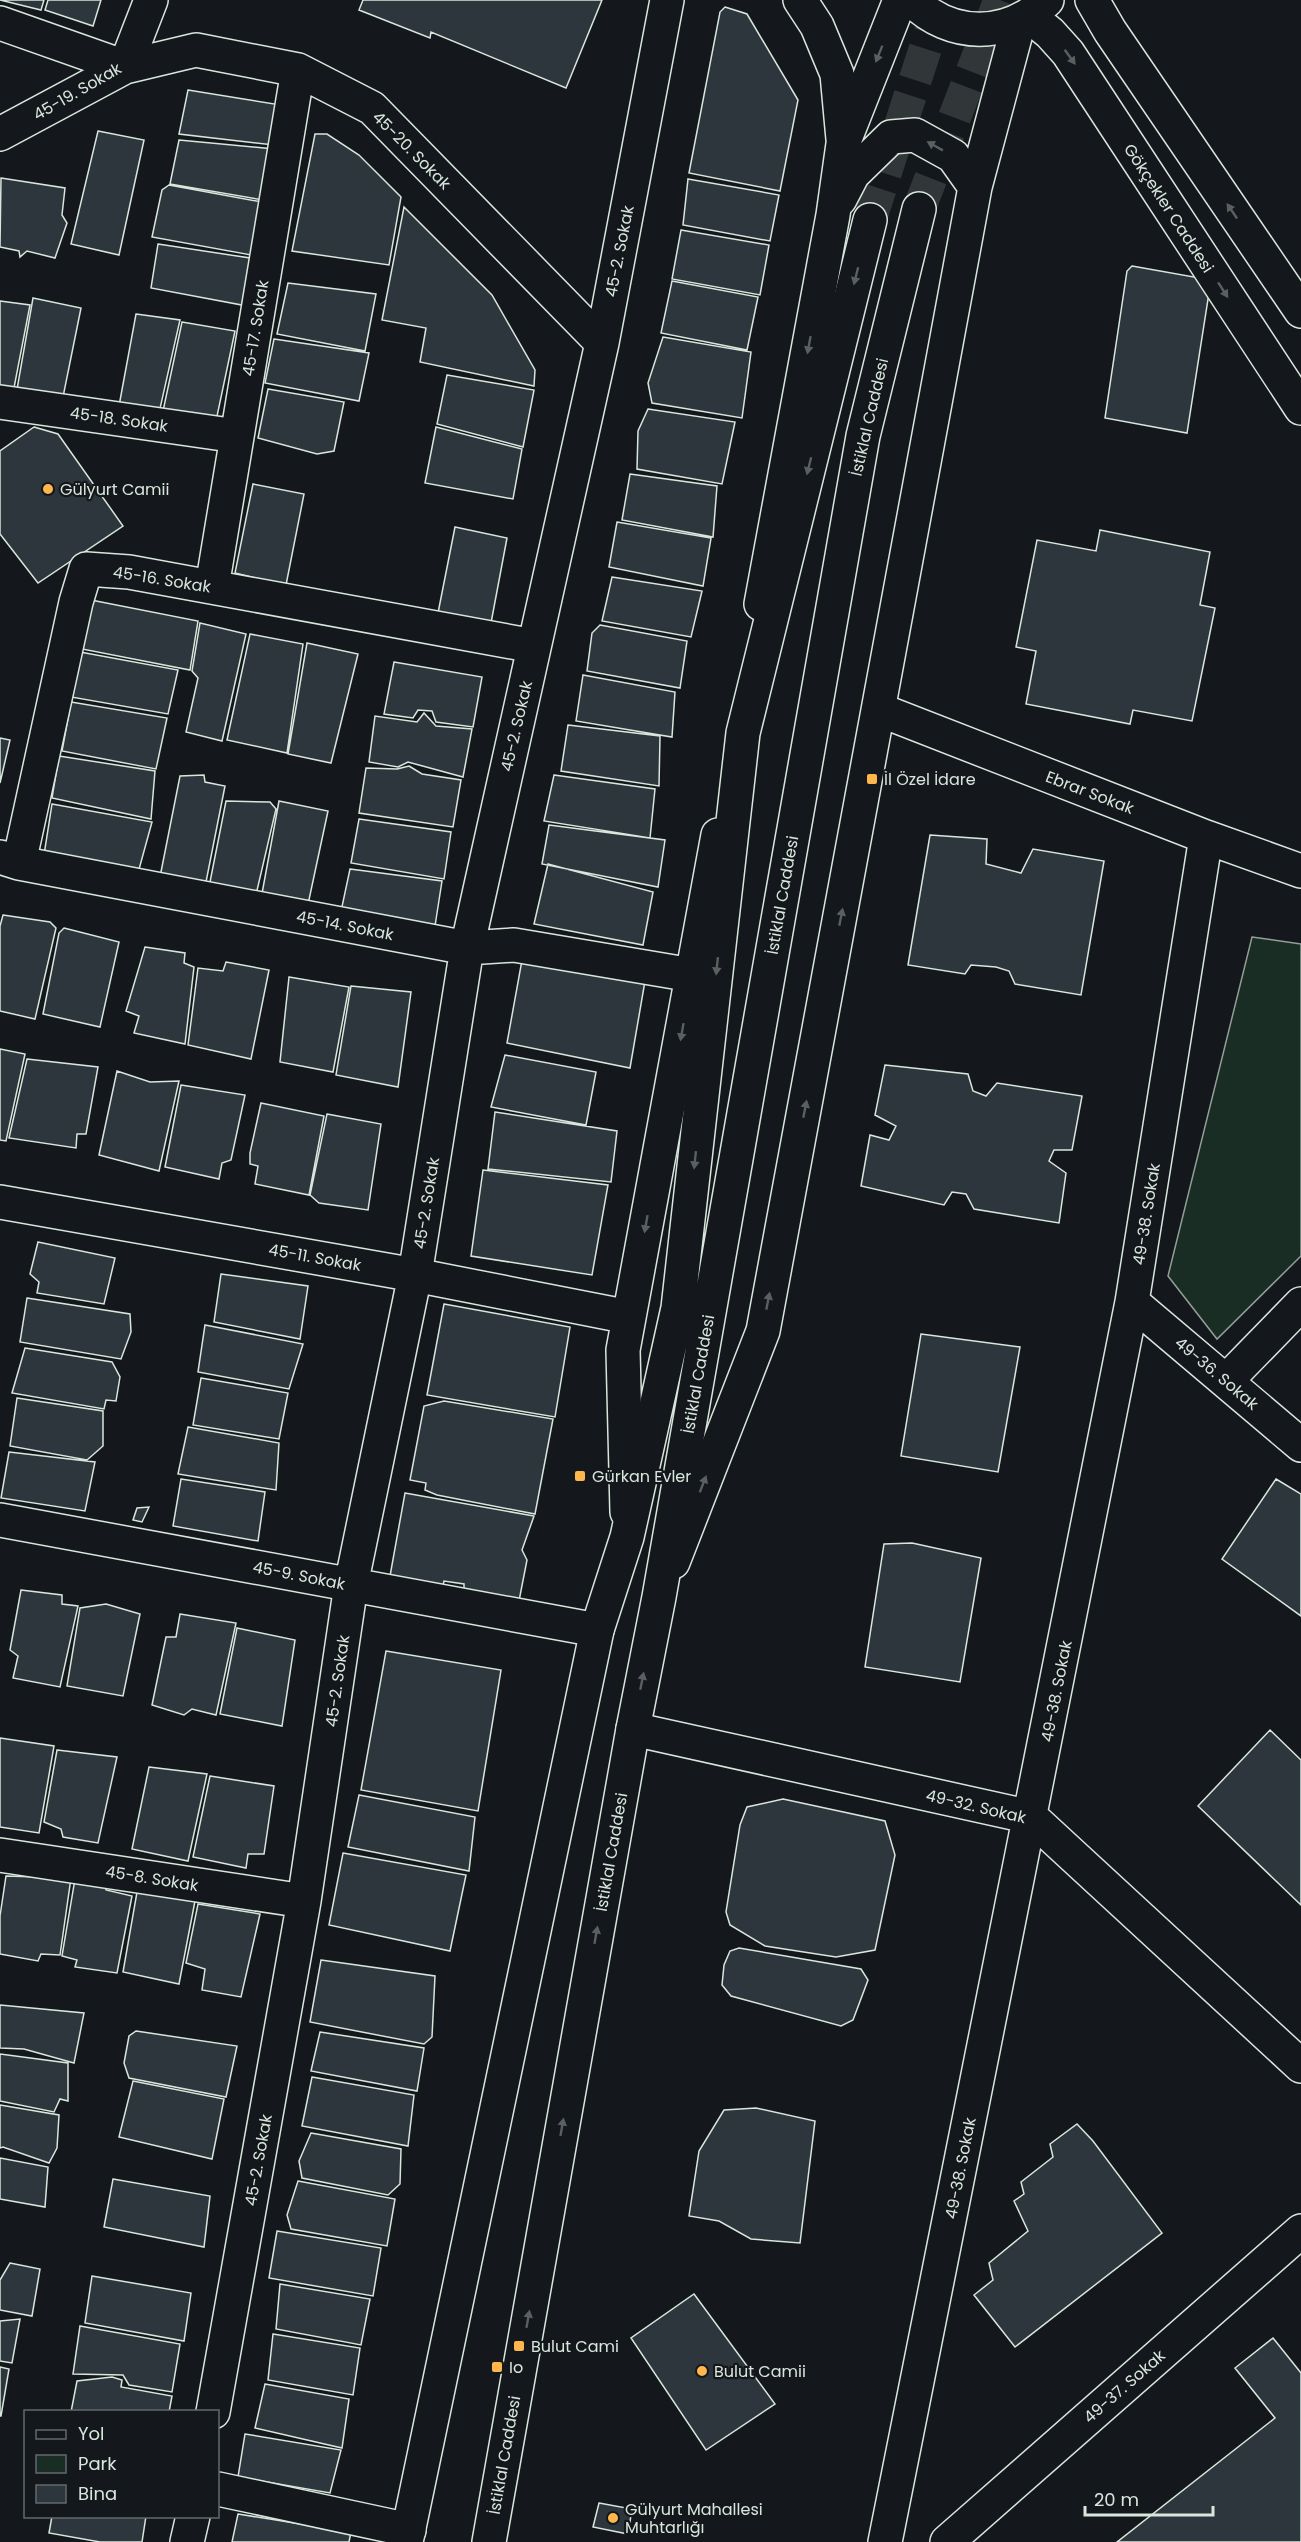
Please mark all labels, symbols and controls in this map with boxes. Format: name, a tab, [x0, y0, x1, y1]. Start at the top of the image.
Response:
one-way arrow	[874, 46, 884, 64]
one-way arrow	[1064, 48, 1076, 64]
street label: 45-19. Sokak	[29, 56, 126, 126]
street label: 45-20. Sokak	[367, 106, 457, 195]
street label: Gökçekler Caddesi	[1118, 139, 1219, 277]
one-way arrow	[926, 141, 943, 151]
one-way arrow	[1227, 202, 1238, 219]
street label: 45-2. Sokak	[599, 203, 640, 299]
one-way arrow	[850, 267, 860, 286]
street label: 45-17. Sokak	[237, 277, 275, 378]
one-way arrow	[1218, 281, 1229, 298]
one-way arrow	[804, 335, 813, 354]
street label: İstiklal Caddesi	[845, 356, 894, 478]
street label: 45-18. Sokak	[68, 401, 170, 438]
one-way arrow	[804, 457, 814, 475]
place label: Gülyurt Camii	[60, 478, 169, 501]
marker: Gülyurt Camii	[41, 482, 55, 496]
street label: 45-16. Sokak	[111, 560, 213, 599]
street label: 45-2. Sokak	[495, 678, 538, 774]
street label: Ebrar Sokak	[1042, 765, 1138, 820]
place label: İl Özel İdare	[884, 768, 976, 791]
marker: İl Özel İdare	[865, 772, 879, 786]
street label: İstiklal Caddesi	[761, 834, 804, 956]
street label: 45-14. Sokak	[294, 905, 396, 946]
one-way arrow	[837, 908, 846, 927]
one-way arrow	[712, 957, 722, 976]
one-way arrow	[677, 1023, 686, 1042]
one-way arrow	[800, 1099, 809, 1118]
one-way arrow	[690, 1151, 700, 1170]
street label: 45-2. Sokak	[408, 1155, 445, 1251]
street label: 49-38. Sokak	[1127, 1161, 1166, 1267]
one-way arrow	[641, 1214, 650, 1233]
street label: 45-11. Sokak	[267, 1238, 364, 1277]
one-way arrow	[764, 1291, 773, 1310]
street label: İstiklal Caddesi	[677, 1313, 720, 1435]
street label: 49-36. Sokak	[1170, 1331, 1264, 1416]
place label: Gürkan Evler	[592, 1465, 691, 1488]
marker: Gürkan Evler	[573, 1469, 587, 1483]
one-way arrow	[699, 1475, 708, 1493]
street label: 45-9. Sokak	[251, 1555, 348, 1596]
street label: 45-2. Sokak	[320, 1633, 355, 1729]
street label: 49-38. Sokak	[1035, 1638, 1078, 1744]
one-way arrow	[638, 1671, 647, 1690]
street label: 49-32. Sokak	[924, 1784, 1029, 1829]
street label: İstiklal Caddesi	[590, 1791, 633, 1913]
street label: 45-8. Sokak	[104, 1860, 201, 1897]
one-way arrow	[592, 1925, 601, 1944]
street label: 45-2. Sokak	[239, 2112, 278, 2208]
street label: 49-38. Sokak	[939, 2115, 982, 2221]
one-way arrow	[558, 2117, 567, 2136]
one-way arrow	[524, 2309, 533, 2328]
place label: Bulut Cami	[531, 2335, 619, 2358]
marker: Bulut Cami	[512, 2339, 526, 2353]
street label: 49-37. Sokak	[1078, 2344, 1171, 2428]
place label: Io	[509, 2356, 523, 2379]
marker: Io	[490, 2360, 504, 2374]
place label: Bulut Camii	[714, 2360, 806, 2383]
marker: Bulut Camii	[695, 2364, 709, 2378]
street label: İstiklal Caddesi	[483, 2394, 526, 2516]
legend	[24, 2410, 219, 2518]
text: Yol	[78, 2421, 104, 2446]
text: Park	[78, 2451, 117, 2476]
scale bar	[1085, 2479, 1212, 2517]
text: Bina	[78, 2481, 117, 2506]
text: 20 m	[1094, 2487, 1139, 2512]
place label: Gülyurt Mahallesi Muhtarlığı	[625, 2498, 763, 2539]
marker: Gülyurt Mahallesi Muhtarlığı	[606, 2511, 620, 2525]

